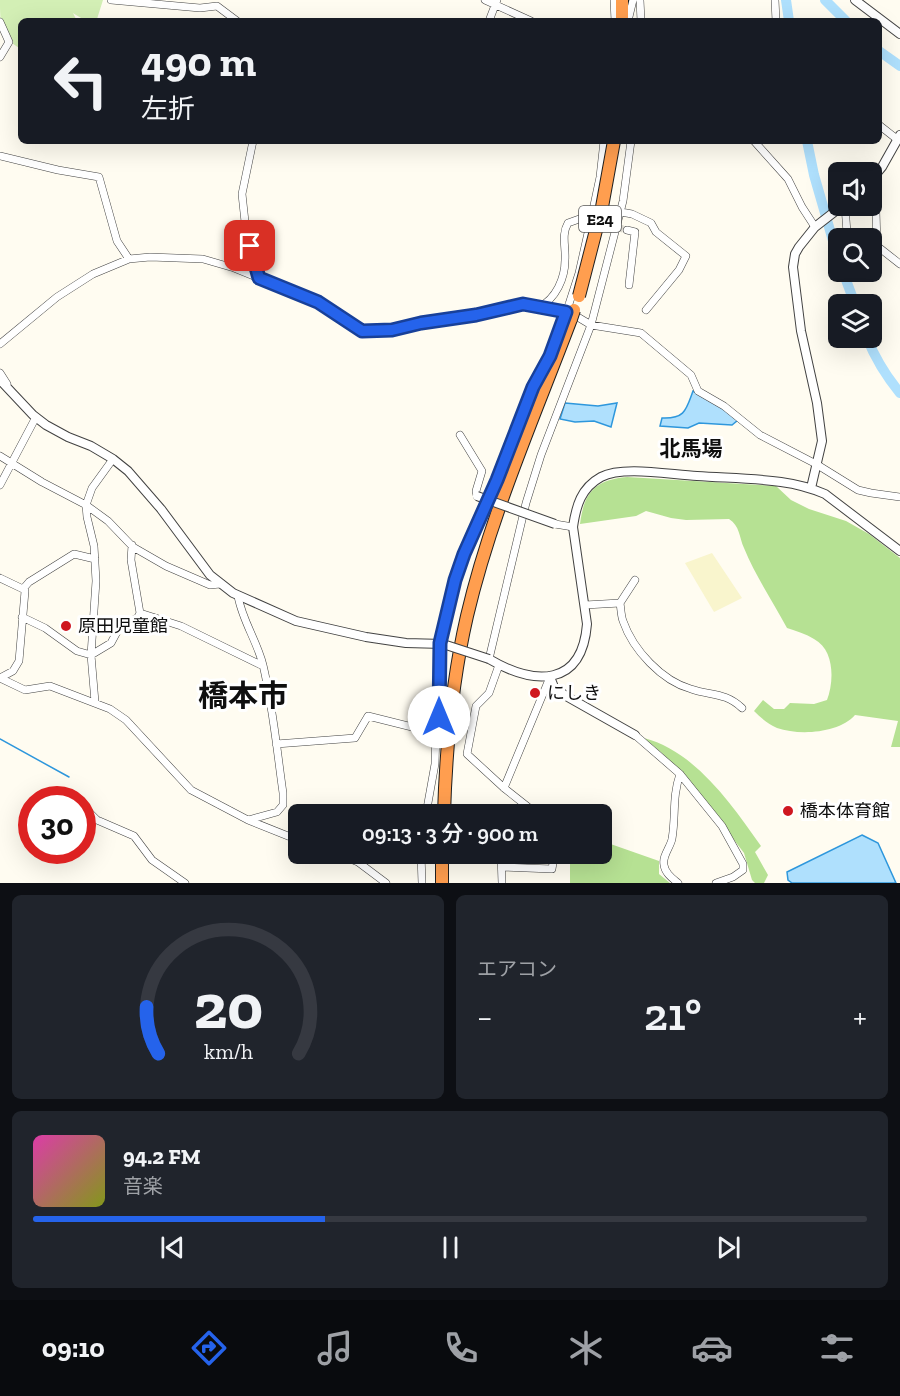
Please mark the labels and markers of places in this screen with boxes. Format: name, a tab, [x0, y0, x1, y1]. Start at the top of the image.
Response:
pin	[224, 220, 275, 271]
place label: 原田児童館	[78, 615, 168, 637]
marker: 原田児童館	[59, 619, 73, 633]
place label: にしき	[547, 682, 601, 704]
marker: にしき	[528, 686, 542, 700]
place label: 橋本体育館	[800, 800, 890, 822]
marker: 橋本体育館	[781, 804, 795, 818]

